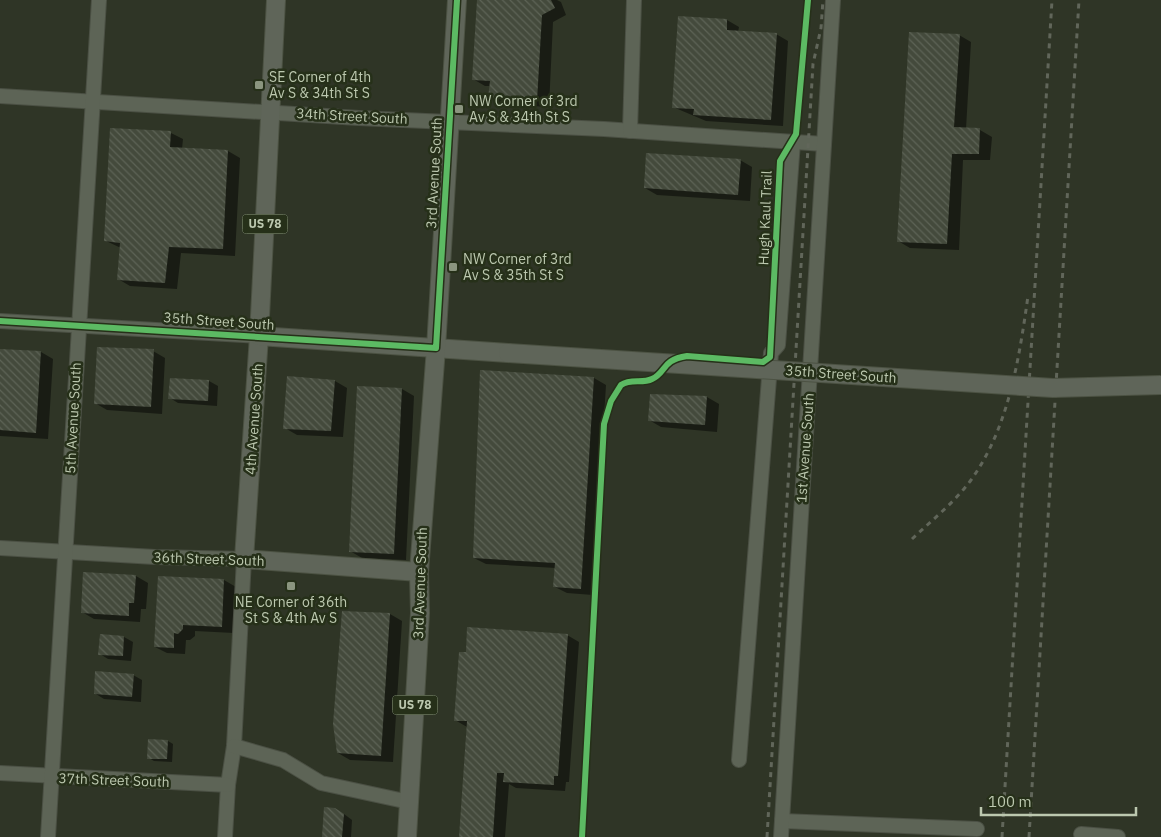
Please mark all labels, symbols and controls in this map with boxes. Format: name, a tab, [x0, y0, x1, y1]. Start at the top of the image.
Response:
place label: SE Corner of 4th Av S & 34th St S	[269, 68, 371, 102]
marker: SE Corner of 4th Av S & 34th St S	[253, 79, 265, 91]
place label: NW Corner of 3rd Av S & 34th St S	[469, 92, 578, 126]
marker: NW Corner of 3rd Av S & 34th St S	[453, 103, 465, 115]
street label: 34th Street South	[296, 104, 408, 128]
street label: 3rd Avenue South	[422, 117, 446, 229]
street label: Hugh Kaul Trail	[754, 170, 776, 266]
road number: US 78	[242, 214, 288, 233]
place label: NW Corner of 3rd Av S & 35th St S	[463, 250, 572, 284]
marker: NW Corner of 3rd Av S & 35th St S	[447, 261, 459, 273]
street label: 35th Street South	[163, 308, 275, 334]
street label: 35th Street South	[785, 361, 897, 387]
street label: 5th Avenue South	[61, 362, 85, 474]
street label: 4th Avenue South	[241, 363, 267, 475]
street label: 1st Avenue South	[792, 392, 818, 504]
street label: 3rd Avenue South	[409, 527, 431, 639]
street label: 36th Street South	[153, 548, 265, 570]
marker: NE Corner of 36th St S & 4th Av S	[285, 580, 297, 592]
place label: NE Corner of 36th St S & 4th Av S	[235, 593, 347, 627]
road number: US 78	[392, 696, 438, 714]
street label: 37th Street South	[58, 769, 170, 791]
scale bar	[981, 784, 1136, 816]
text: 100 m	[988, 792, 1032, 811]

